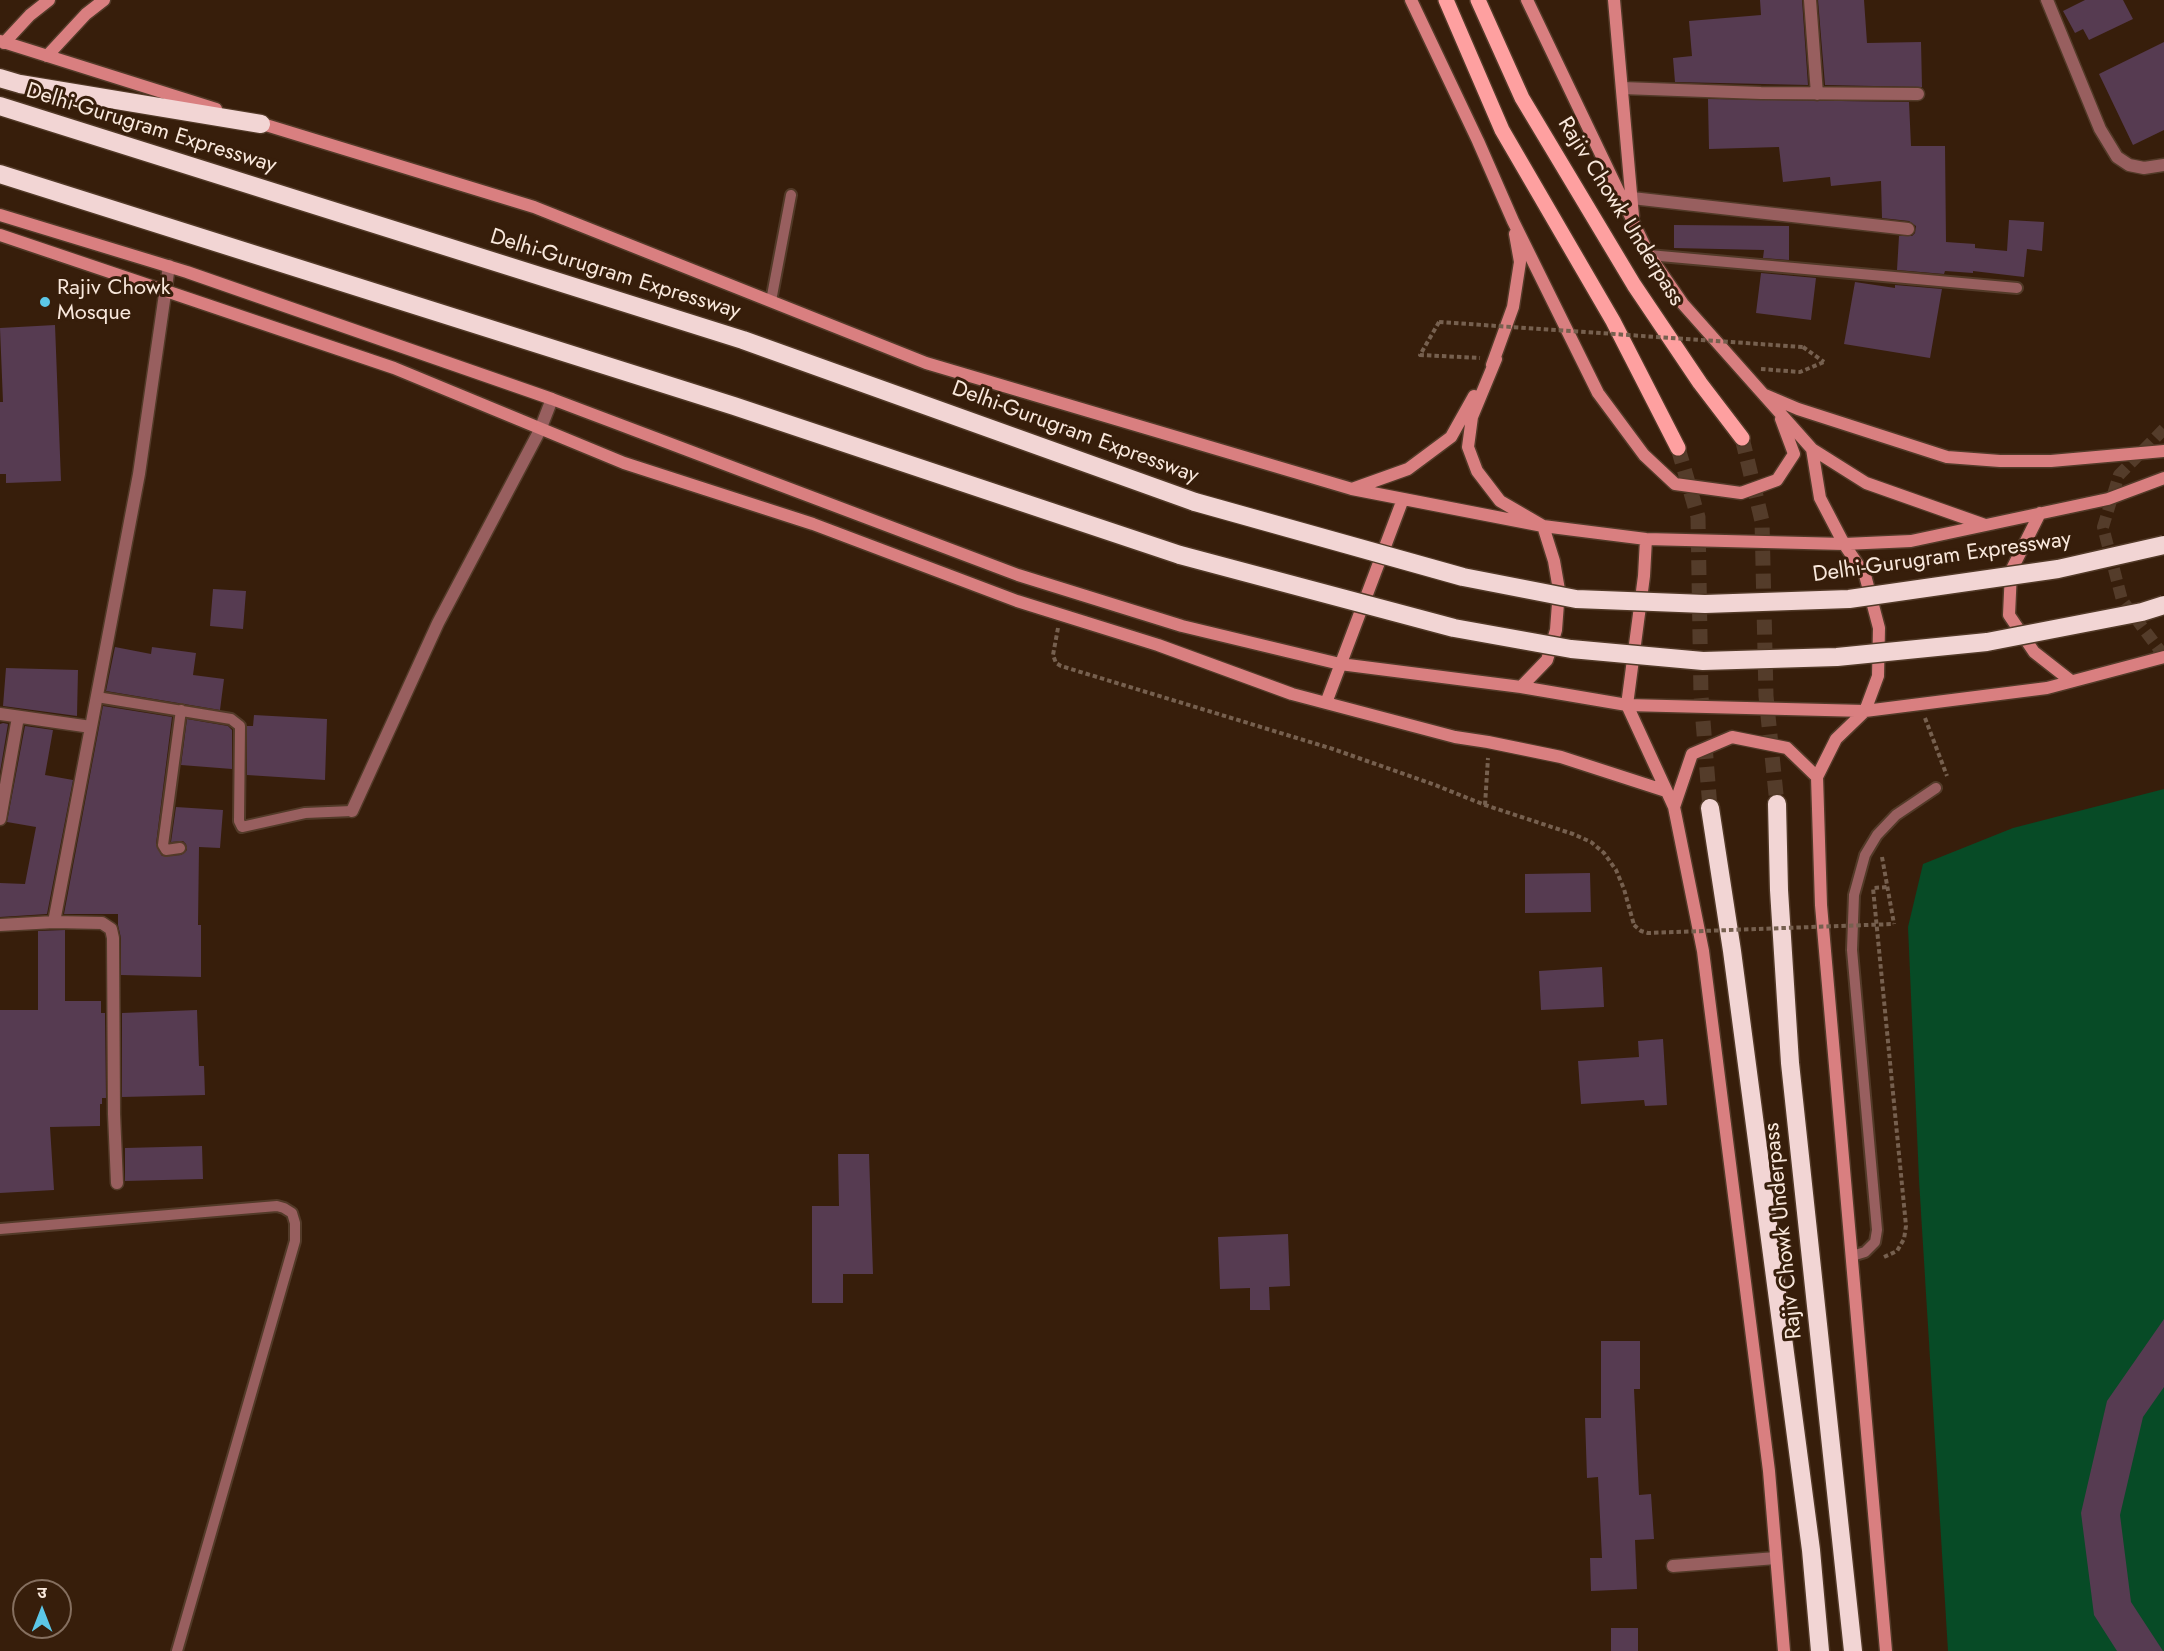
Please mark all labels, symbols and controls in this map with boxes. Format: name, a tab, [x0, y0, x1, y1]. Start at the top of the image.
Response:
street label: Delhi-Gurugram Expressway	[23, 78, 279, 180]
street label: Rajiv Chowk Underpass	[1551, 113, 1689, 311]
street label: Delhi-Gurugram Expressway	[487, 224, 743, 326]
place label: Rajiv Chowk Mosque	[57, 276, 170, 328]
marker: Rajiv Chowk Mosque	[38, 295, 52, 309]
street label: Delhi-Gurugram Expressway	[948, 376, 1202, 490]
street label: Delhi-Gurugram Expressway	[1811, 527, 2073, 589]
street label: Rajiv Chowk Underpass	[1760, 1121, 1808, 1341]
north arrow	[12, 1579, 72, 1639]
text: उ	[37, 1581, 47, 1604]

